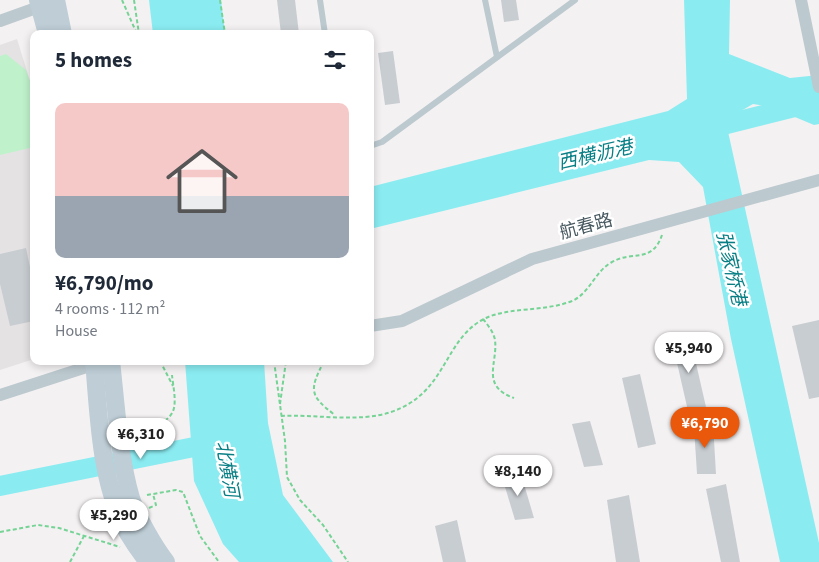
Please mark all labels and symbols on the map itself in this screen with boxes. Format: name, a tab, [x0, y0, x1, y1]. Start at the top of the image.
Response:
water label: 西横沥港	[555, 133, 638, 177]
street label: 航春路	[557, 207, 615, 246]
water label: 张家桥港	[709, 228, 753, 311]
pin: ¥5,940	[648, 332, 730, 374]
pin: ¥6,790	[664, 406, 746, 449]
pin: ¥6,310	[100, 418, 182, 460]
water label: 北横河	[208, 439, 245, 504]
pin: ¥8,140	[477, 454, 559, 497]
pin: ¥5,290	[73, 498, 155, 541]

